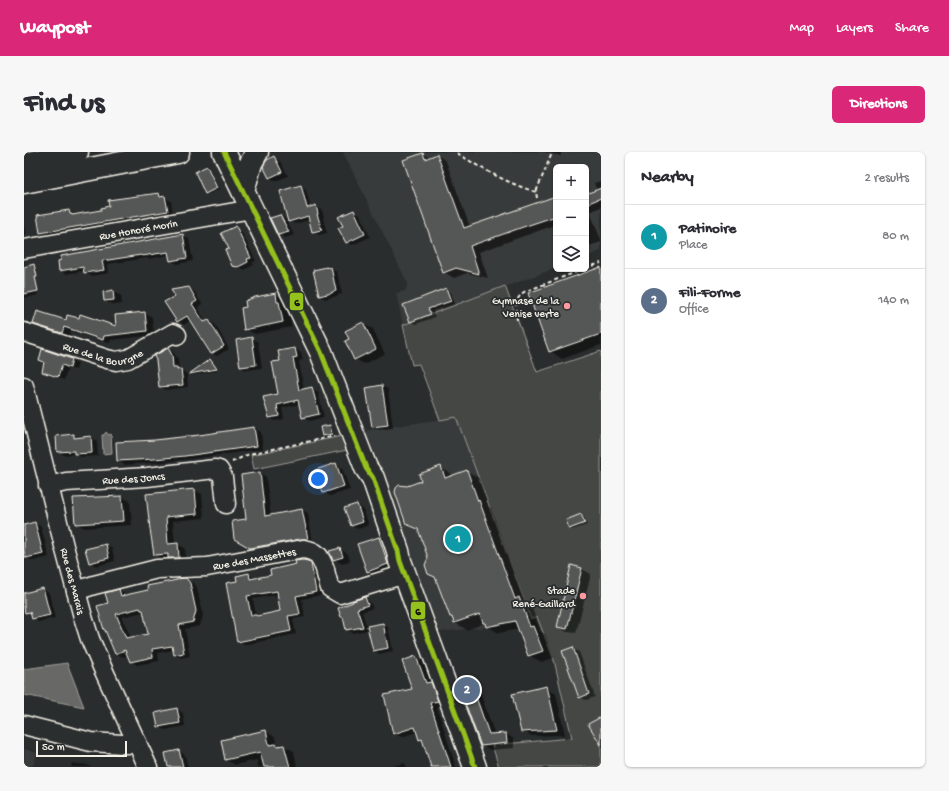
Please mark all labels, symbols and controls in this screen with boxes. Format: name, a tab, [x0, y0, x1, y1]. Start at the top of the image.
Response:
text: Waypost	[20, 17, 90, 40]
text: Map	[790, 20, 814, 37]
text: Layers	[836, 20, 873, 37]
text: Share	[895, 20, 929, 37]
button: Directions	[832, 86, 925, 123]
text: Find us	[24, 88, 104, 121]
map controls	[553, 164, 589, 272]
button: +	[553, 164, 589, 200]
text: Nearby	[641, 168, 694, 188]
text: 2 results	[864, 171, 909, 186]
button: −	[553, 200, 589, 236]
street label: Rue Honoré Morin	[99, 218, 179, 244]
text: Patinoire	[679, 220, 736, 238]
text: 1	[651, 229, 657, 244]
text: 80 m	[882, 229, 909, 244]
button: layers	[553, 236, 589, 272]
text: Place	[679, 238, 707, 253]
text: Fili-Forme	[679, 284, 740, 302]
line badge: 6	[289, 292, 304, 311]
text: 2	[651, 293, 657, 308]
text: 140 m	[878, 293, 909, 308]
place label: Gymnase de la Venise verte	[492, 296, 560, 321]
text: 6	[294, 298, 300, 310]
marker: Gymnase de la Venise verte	[562, 301, 572, 311]
text: Office	[679, 302, 709, 317]
street label: Rue de la Bourgne	[61, 341, 146, 369]
your location	[308, 469, 328, 489]
street label: Rue des Joncs	[102, 471, 166, 488]
pin: 1	[445, 524, 471, 554]
street label: Rue des Massettes	[212, 546, 298, 574]
street label: Rue des Marais	[57, 547, 86, 617]
place label: Stade René-Gaillard	[512, 586, 577, 611]
marker: Stade René-Gaillard	[578, 591, 588, 601]
line badge: 6	[410, 601, 426, 620]
text: 6	[415, 607, 421, 619]
pin: 2	[454, 675, 480, 705]
scale bar	[36, 739, 127, 758]
text: 50 m	[42, 742, 64, 754]

